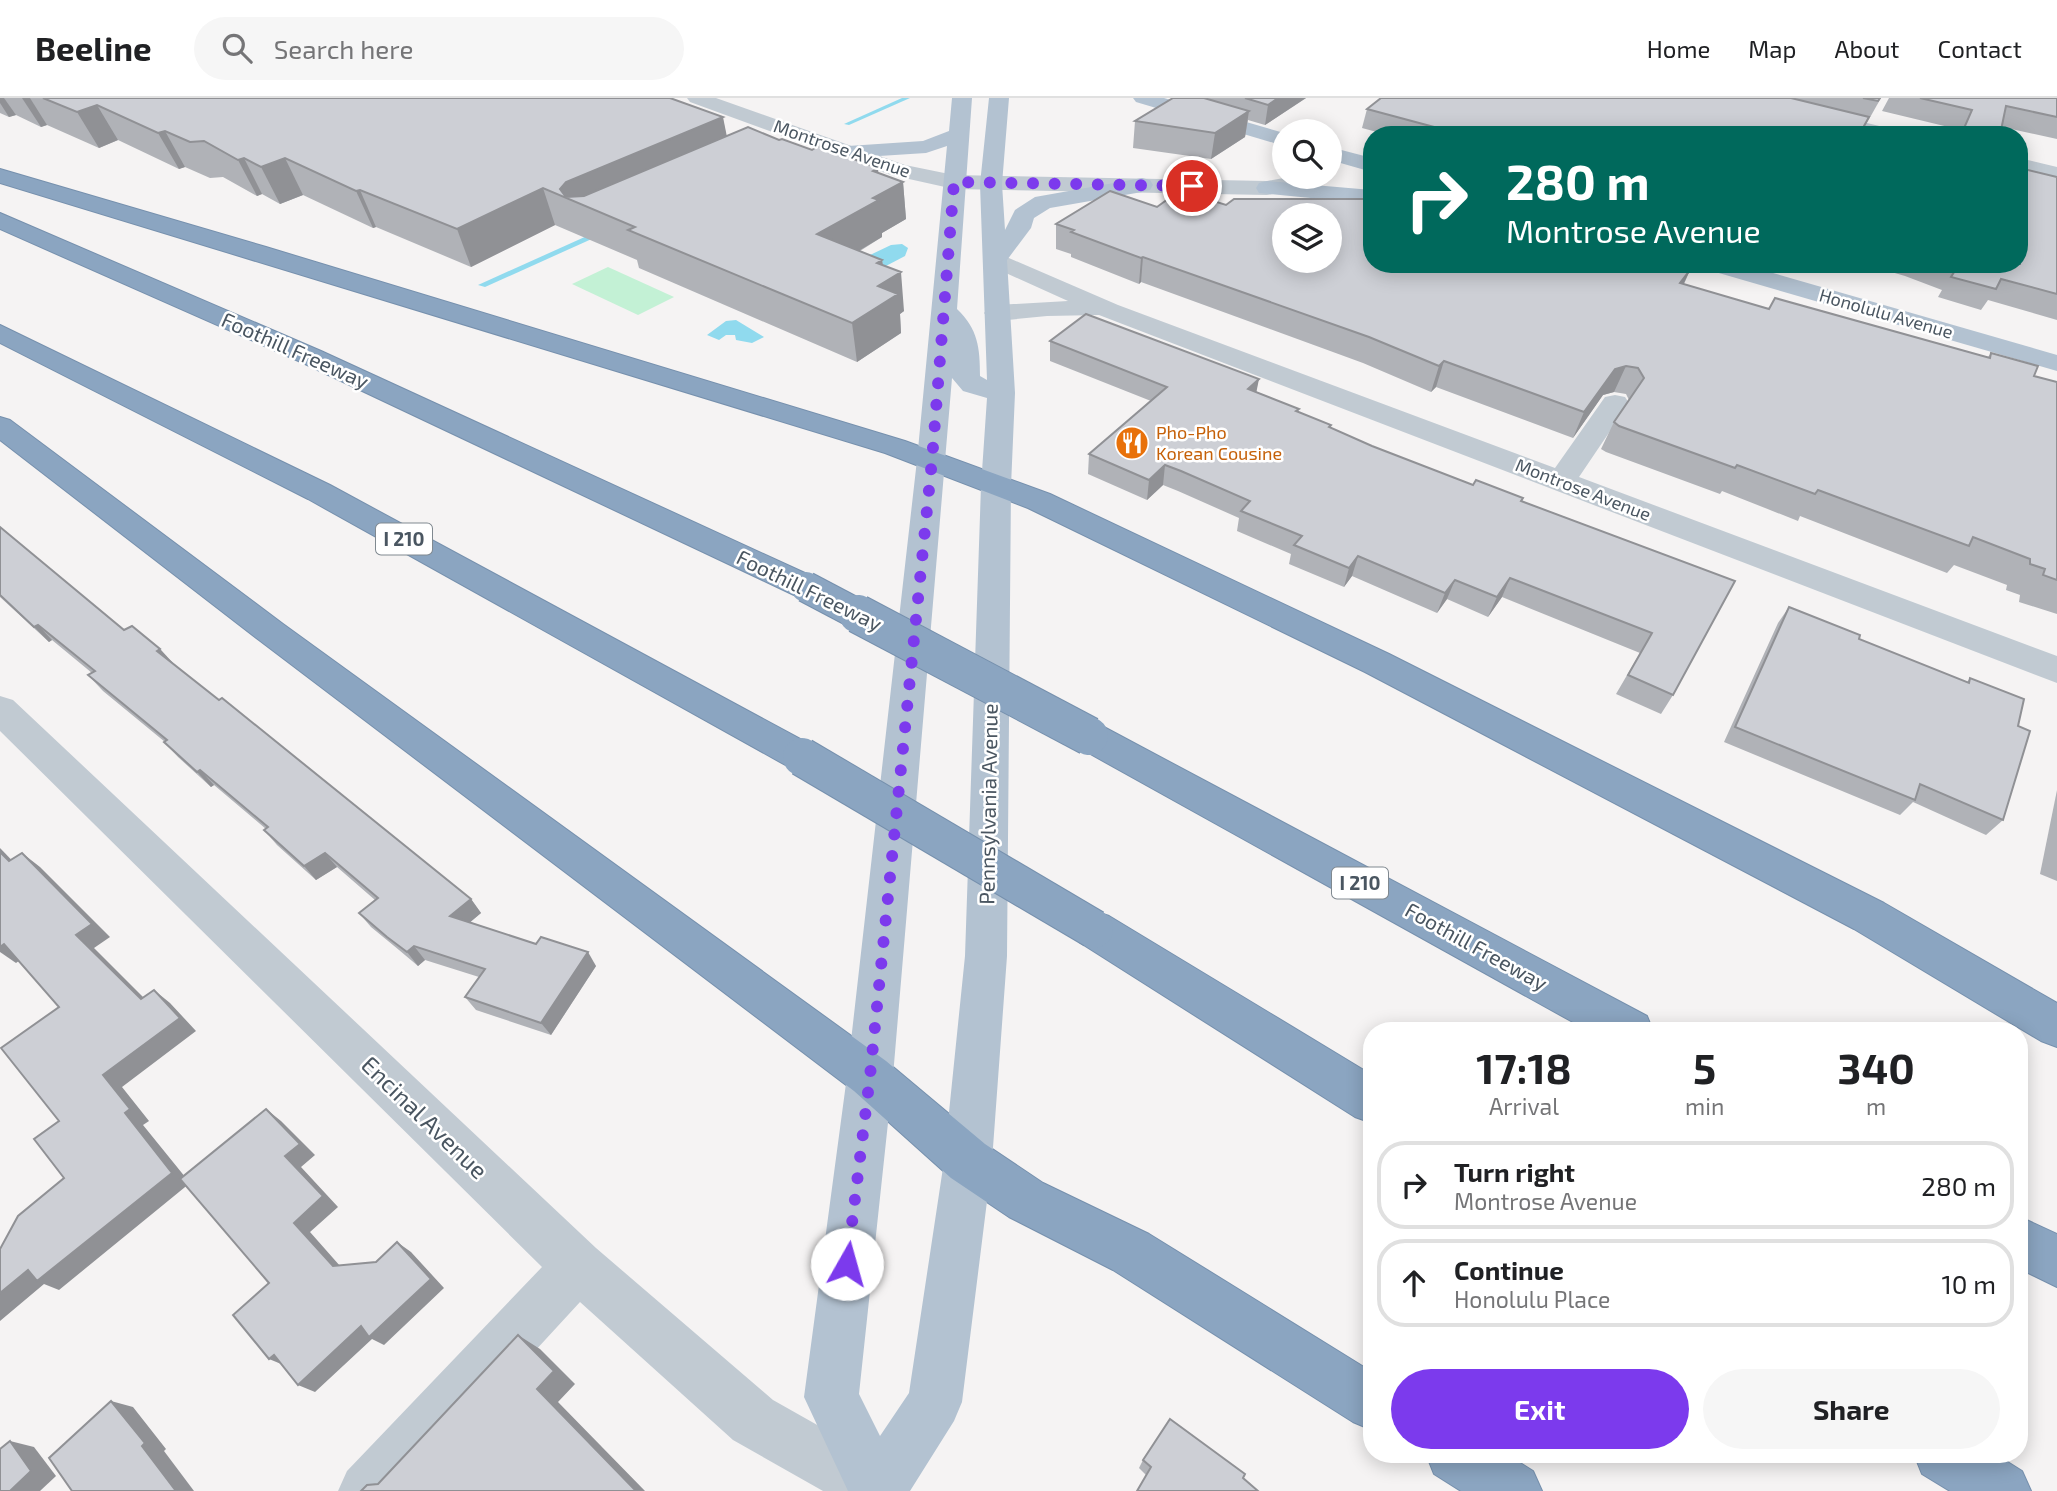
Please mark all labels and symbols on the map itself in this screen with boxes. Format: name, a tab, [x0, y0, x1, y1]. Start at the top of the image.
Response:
street label: Montrose Avenue	[771, 114, 914, 182]
pin	[1162, 156, 1222, 216]
street label: Honolulu Avenue	[1817, 283, 1956, 343]
street label: Foothill Freeway	[218, 306, 373, 393]
place label: Pho-Pho Korean Cousine	[1156, 421, 1282, 464]
restaurant icon: Pho-Pho Korean Cousine	[1113, 424, 1151, 462]
street label: Montrose Avenue	[1513, 453, 1654, 525]
road number: I 210	[376, 524, 432, 554]
street label: Foothill Freeway	[733, 544, 886, 636]
street label: Pennsylvania Avenue	[973, 703, 1002, 905]
road number: I 210	[1332, 868, 1388, 898]
street label: Foothill Freeway	[1401, 896, 1552, 995]
street label: Encinal Avenue	[356, 1050, 494, 1184]
position arrow	[810, 1227, 884, 1301]

